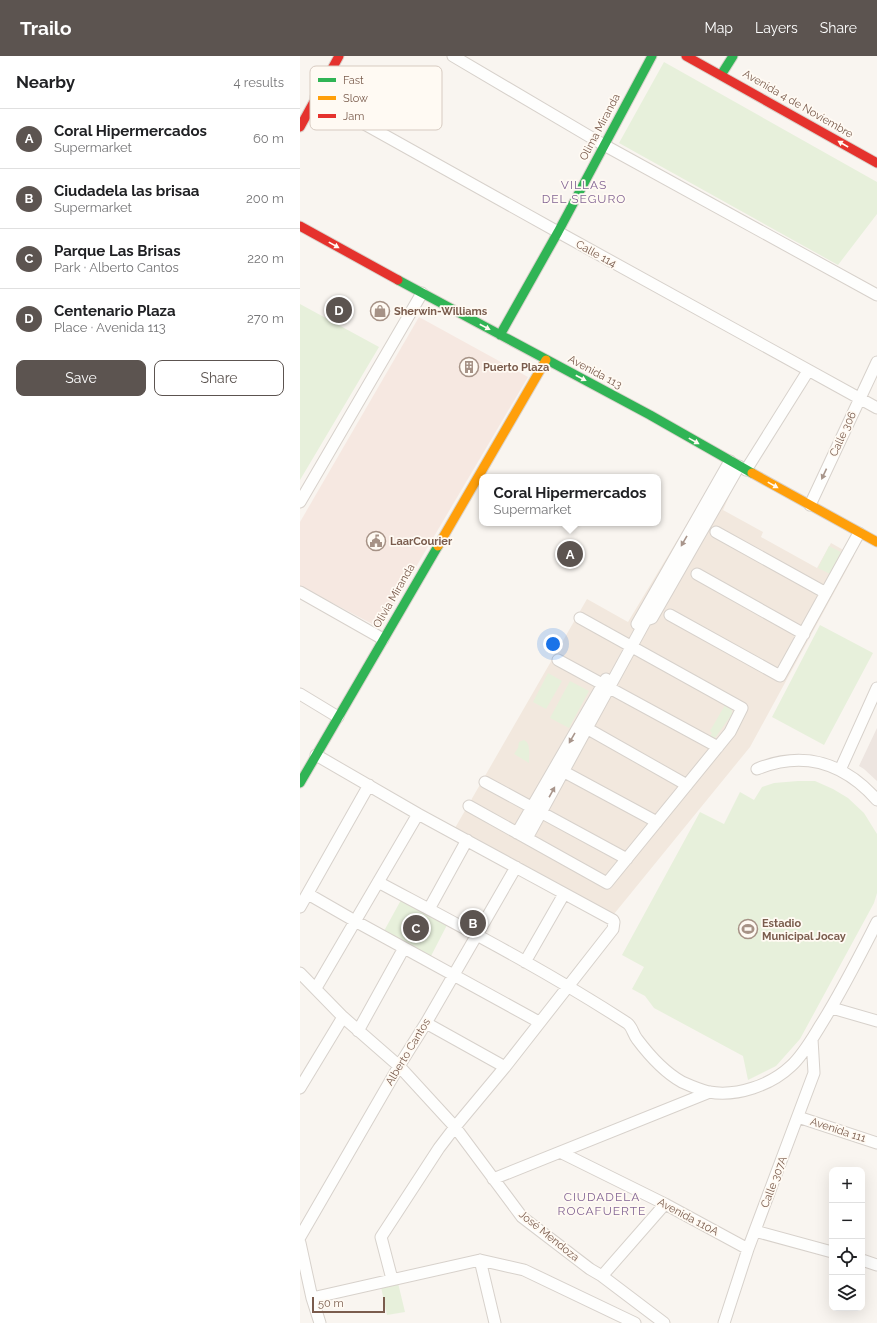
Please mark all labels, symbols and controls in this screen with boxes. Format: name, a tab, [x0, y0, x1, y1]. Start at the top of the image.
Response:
text: Trailo	[20, 17, 71, 39]
text: Map	[705, 20, 733, 36]
text: Layers	[755, 20, 798, 36]
text: Share	[820, 20, 857, 36]
legend	[310, 66, 442, 130]
street label: Avenida 4 de Noviembre	[741, 67, 856, 141]
text: Nearby	[16, 72, 75, 92]
text: Fast	[343, 74, 364, 87]
text: 4 results	[233, 75, 284, 90]
street label: Olima Miranda	[577, 91, 623, 163]
text: Slow	[343, 92, 368, 105]
text: Jam	[343, 110, 364, 123]
text: Coral Hipermercados	[54, 122, 207, 140]
text: A	[25, 131, 33, 146]
text: 60 m	[253, 131, 284, 146]
text: Supermarket	[54, 140, 132, 155]
one-way arrow	[837, 140, 849, 147]
district label: VILLAS DEL SEGURO	[542, 178, 626, 206]
text: Ciudadela las brisaa	[54, 182, 199, 200]
text: B	[25, 191, 33, 206]
text: 200 m	[246, 191, 284, 206]
text: Supermarket	[54, 200, 132, 215]
street label: Calle 114	[574, 238, 618, 270]
text: Parque Las Brisas	[54, 242, 181, 260]
one-way arrow	[328, 242, 340, 248]
text: C	[25, 251, 33, 266]
text: 220 m	[247, 251, 284, 266]
text: Park · Alberto Cantos	[54, 260, 179, 275]
pin: D	[326, 295, 352, 325]
shop icon: Sherwin-Williams	[369, 300, 391, 322]
text: Centenario Plaza	[54, 302, 176, 320]
place label: Sherwin-Williams	[394, 305, 488, 318]
text: D	[24, 311, 34, 326]
text: 270 m	[247, 311, 284, 326]
text: Place · Avenida 113	[54, 320, 166, 335]
one-way arrow	[480, 324, 491, 330]
street label: Avenida 113	[566, 352, 624, 392]
building icon: Puerto Plaza	[458, 356, 480, 378]
button: Save	[16, 360, 146, 396]
button: Share	[154, 360, 284, 396]
place label: Puerto Plaza	[483, 361, 549, 374]
one-way arrow	[575, 375, 586, 381]
street label: Calle 306	[827, 409, 859, 459]
one-way arrow	[689, 437, 700, 444]
one-way arrow	[821, 468, 827, 480]
popup	[479, 474, 661, 526]
one-way arrow	[767, 482, 779, 488]
text: Coral Hipermercados	[494, 484, 646, 502]
text: Supermarket	[494, 502, 571, 517]
public building icon: LaarCourier	[365, 530, 387, 552]
place label: LaarCourier	[390, 535, 453, 548]
one-way arrow	[681, 535, 688, 547]
pin: A	[557, 539, 583, 569]
street label: Olivia Miranda	[370, 562, 418, 630]
your location	[543, 634, 563, 654]
one-way arrow	[568, 733, 575, 744]
one-way arrow	[549, 786, 555, 798]
pin: B	[460, 908, 486, 938]
pin: C	[403, 913, 429, 943]
place label: Estadio Municipal Jocay	[762, 917, 846, 943]
sports icon: Estadio Municipal Jocay	[737, 918, 759, 940]
street label: Alberto Cantos	[383, 1016, 433, 1088]
street label: Avenida 111	[809, 1115, 868, 1145]
street label: Calle 307A	[758, 1154, 790, 1210]
map controls	[829, 1167, 865, 1311]
button: +	[829, 1167, 865, 1203]
district label: CIUDADELA ROCAFUERTE	[558, 1190, 646, 1218]
street label: Avenida 110A	[655, 1196, 721, 1239]
button: −	[829, 1203, 865, 1239]
street label: José Mendoza	[516, 1208, 582, 1264]
button: locate	[829, 1239, 865, 1275]
button: layers	[829, 1275, 865, 1311]
scale bar	[312, 1295, 385, 1314]
text: 50 m	[318, 1297, 344, 1310]

